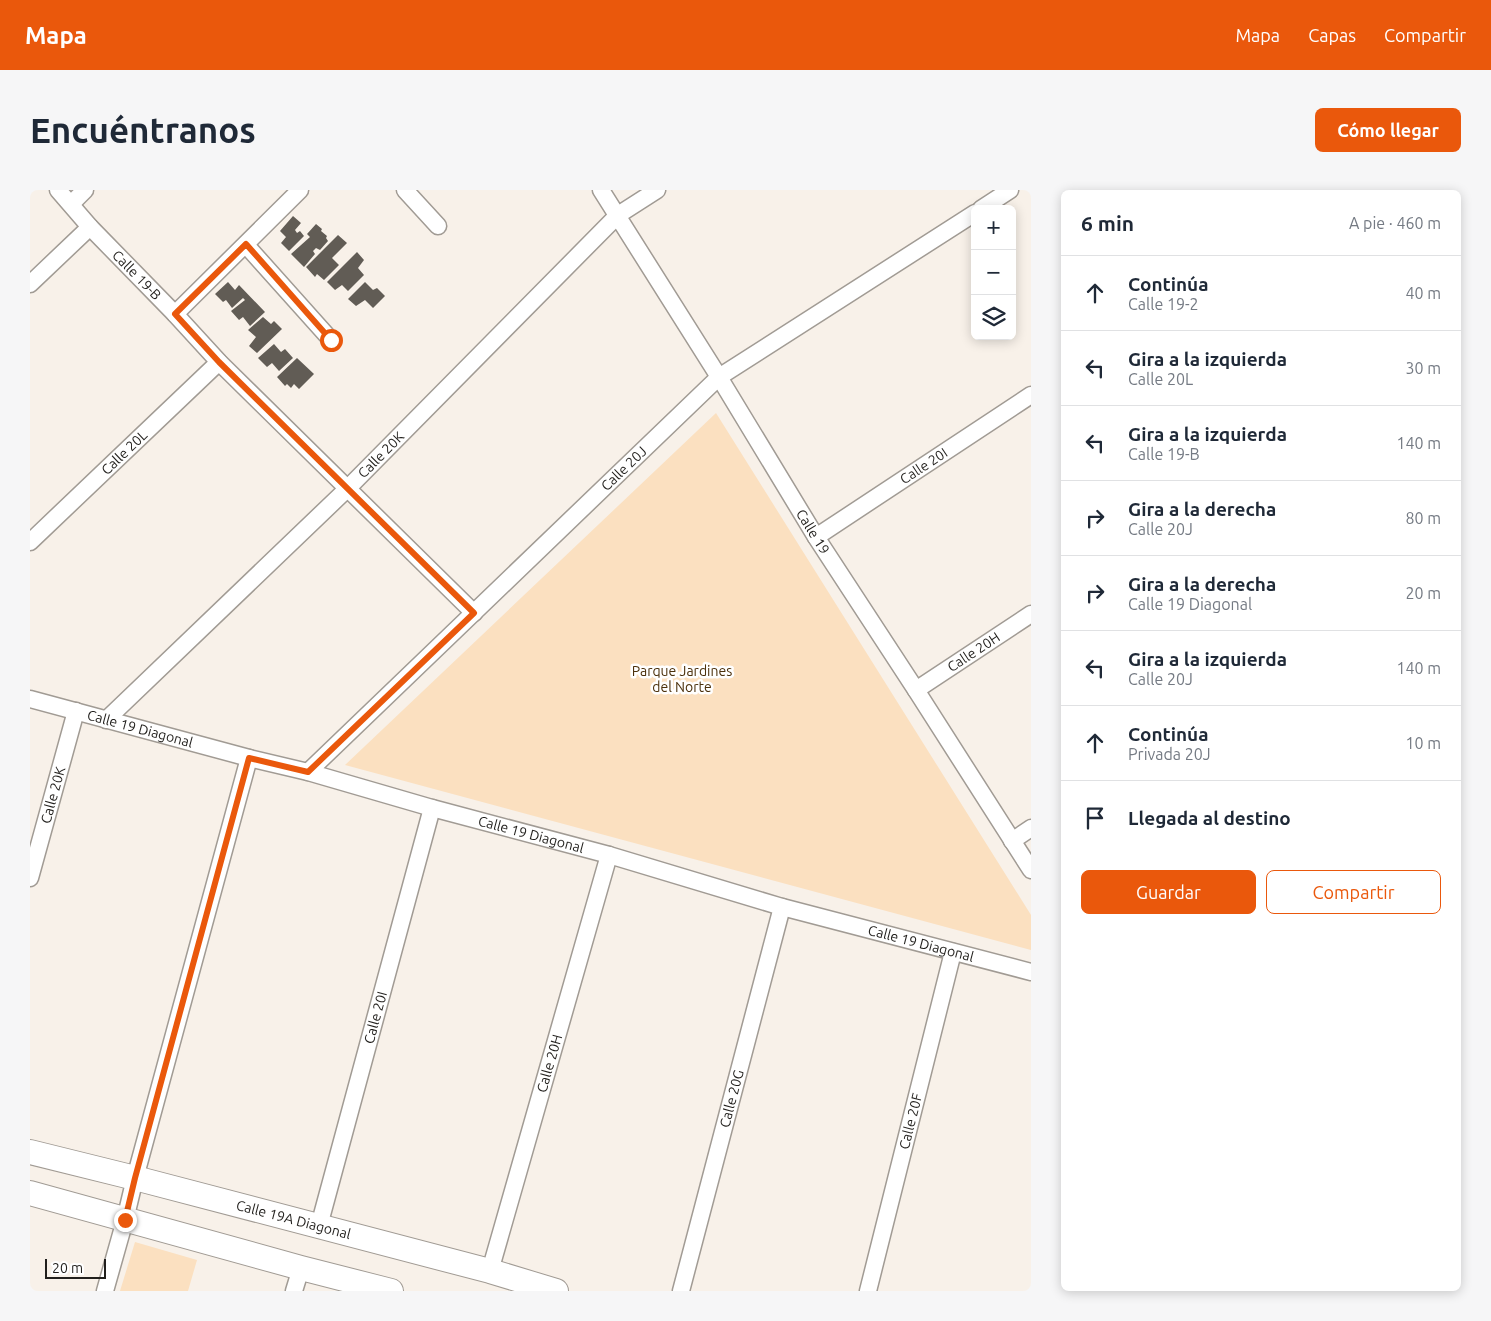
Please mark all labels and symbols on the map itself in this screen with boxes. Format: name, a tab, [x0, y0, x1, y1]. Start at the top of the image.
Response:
street label: Calle 19-B	[109, 247, 165, 303]
route start	[320, 329, 343, 352]
street label: Calle 20L	[98, 427, 150, 478]
street label: Calle 20K	[355, 428, 407, 481]
street label: Calle 20J	[598, 443, 650, 494]
street label: Calle 20I	[897, 444, 950, 487]
street label: Calle 19	[793, 506, 833, 557]
street label: Calle 20H	[944, 629, 1003, 675]
park label: Parque Jardines del Norte	[632, 663, 732, 695]
street label: Calle 19 Diagonal	[85, 707, 195, 751]
street label: Calle 20K	[37, 764, 68, 825]
street label: Calle 19 Diagonal	[476, 813, 586, 856]
street label: Calle 19 Diagonal	[866, 922, 976, 965]
street label: Calle 20I	[361, 990, 390, 1045]
street label: Calle 20H	[534, 1032, 565, 1094]
street label: Calle 20G	[716, 1068, 747, 1129]
street label: Calle 20F	[896, 1092, 925, 1151]
street label: Calle 19A Diagonal	[234, 1197, 353, 1242]
route end	[114, 1209, 137, 1232]
scale bar	[45, 1256, 106, 1279]

